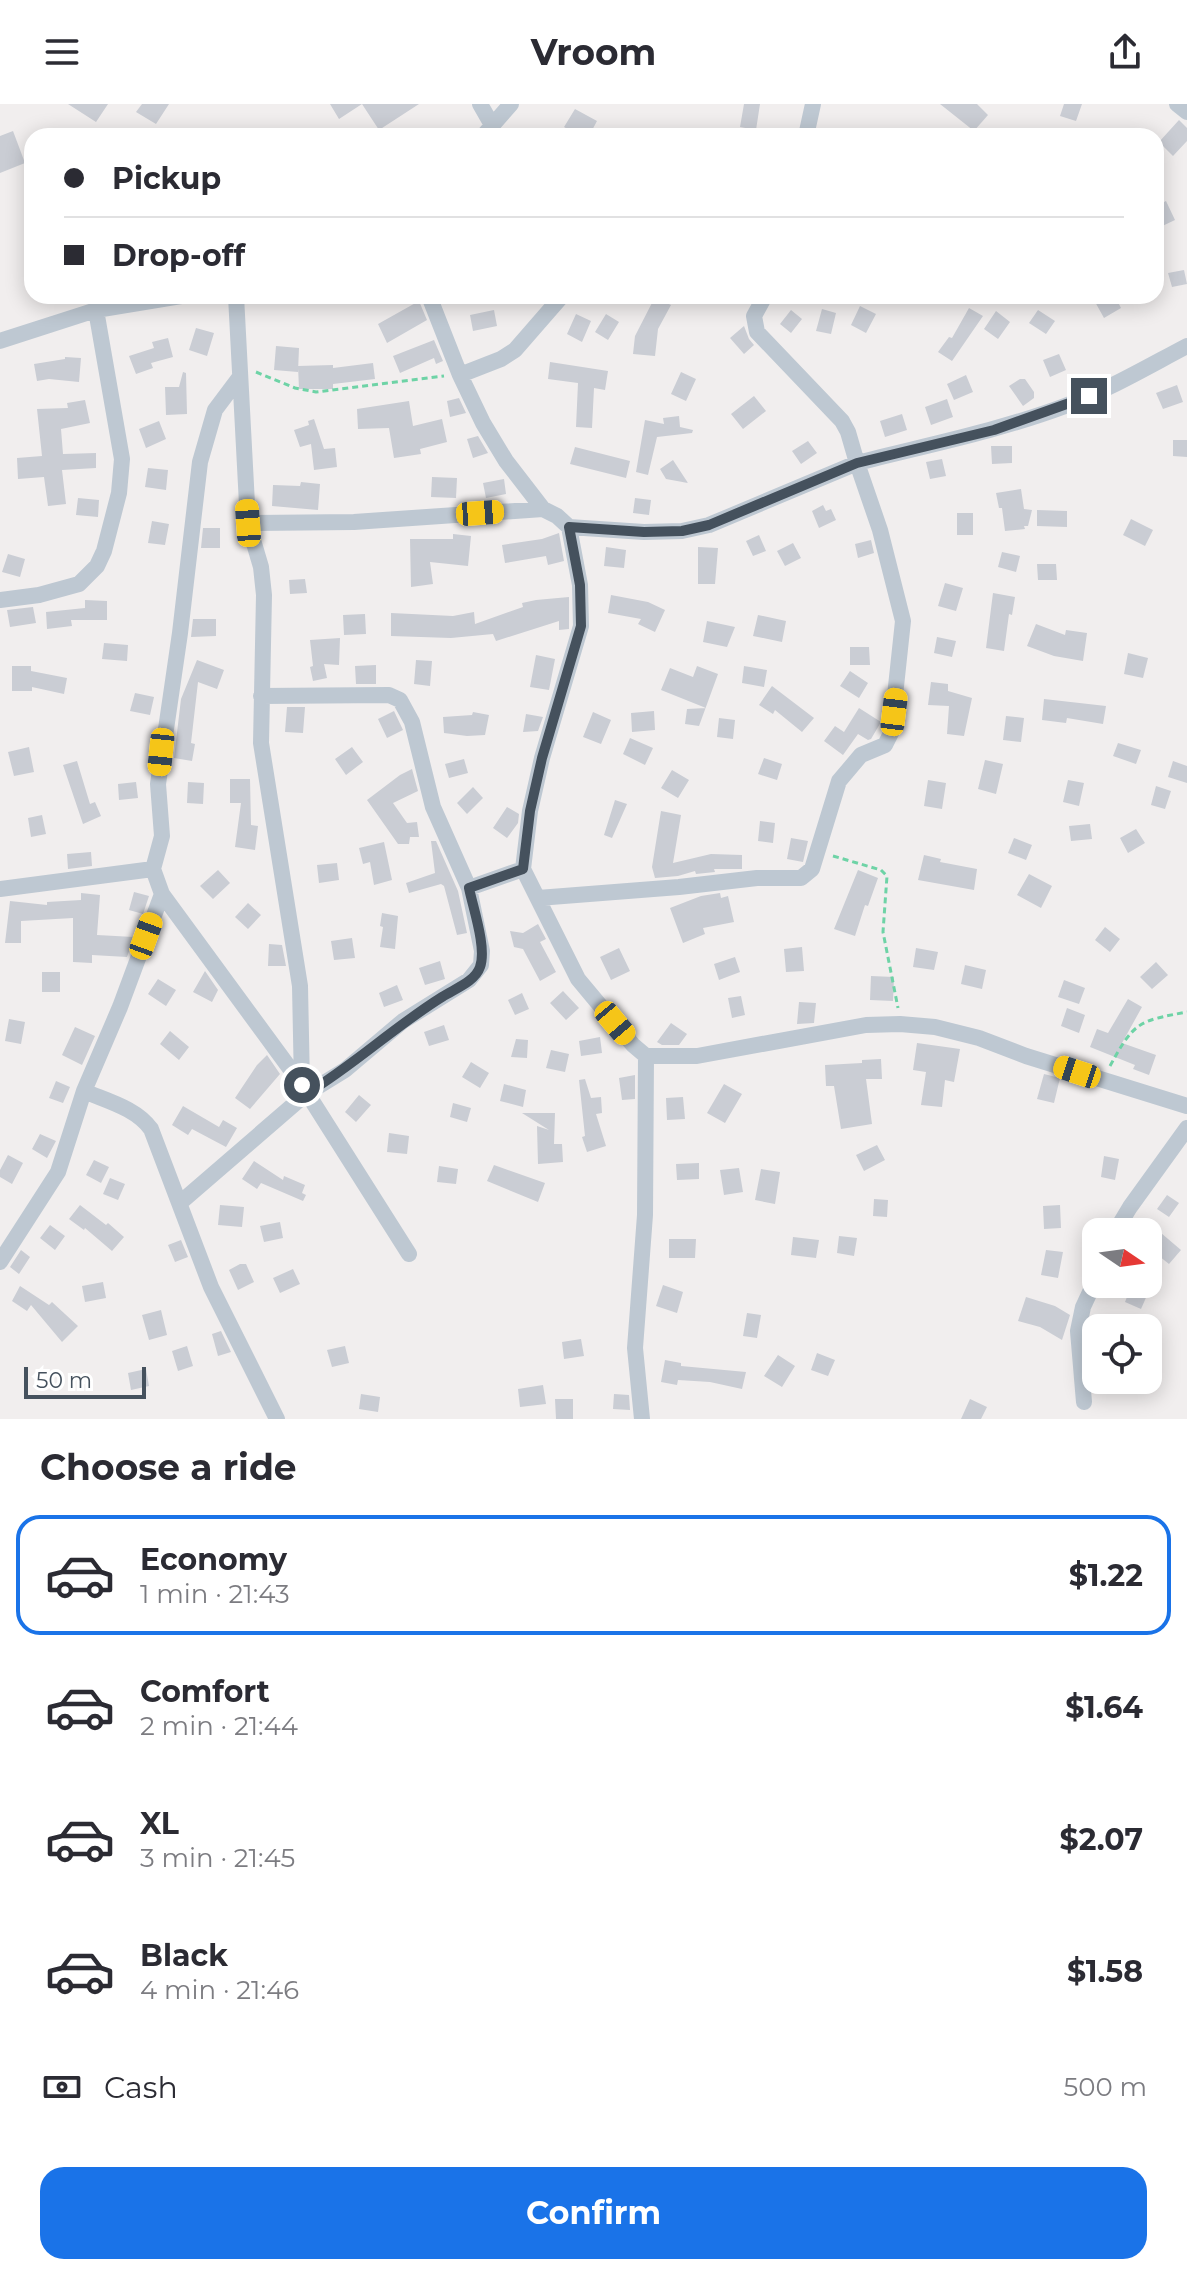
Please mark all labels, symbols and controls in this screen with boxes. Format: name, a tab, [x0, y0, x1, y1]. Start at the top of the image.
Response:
icon: menu	[40, 30, 84, 74]
text: Vroom	[531, 30, 656, 74]
icon: share	[1103, 30, 1147, 74]
text: Pickup	[112, 160, 221, 197]
text: Drop-off	[112, 237, 245, 274]
route end	[1071, 378, 1107, 414]
car	[234, 498, 262, 548]
car	[455, 499, 505, 527]
car	[879, 687, 909, 737]
car	[147, 727, 175, 777]
car	[127, 909, 165, 963]
car	[590, 997, 640, 1049]
car	[1050, 1053, 1104, 1091]
route start	[284, 1067, 320, 1103]
north arrow	[1082, 1218, 1162, 1298]
map controls	[1082, 1218, 1162, 1394]
button: locate	[1082, 1314, 1162, 1394]
scale bar	[24, 1363, 146, 1399]
text: 50 m	[36, 1367, 92, 1394]
text: Choose a ride	[40, 1445, 297, 1489]
icon: car	[44, 1539, 116, 1611]
text: Economy	[140, 1541, 287, 1578]
text: $1.22	[1069, 1557, 1143, 1594]
text: 1 min · 21:43	[140, 1578, 290, 1610]
icon: car	[44, 1671, 116, 1743]
text: Comfort	[140, 1673, 270, 1710]
text: $1.64	[1065, 1689, 1143, 1726]
text: 2 min · 21:44	[140, 1710, 298, 1742]
icon: car	[44, 1803, 116, 1875]
text: XL	[140, 1805, 179, 1842]
text: $2.07	[1060, 1821, 1143, 1858]
text: 3 min · 21:45	[140, 1842, 295, 1874]
icon: car	[44, 1935, 116, 2007]
text: Black	[140, 1937, 228, 1974]
text: $1.58	[1067, 1953, 1143, 1990]
text: 4 min · 21:46	[140, 1974, 299, 2006]
icon: cash	[40, 2065, 84, 2109]
text: Cash	[104, 2069, 178, 2106]
text: 500 m	[1063, 2071, 1147, 2103]
button: Confirm	[40, 2167, 1147, 2259]

